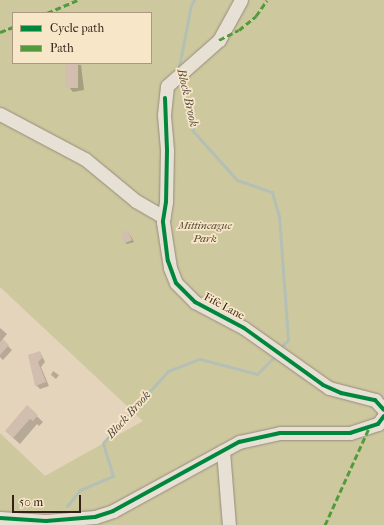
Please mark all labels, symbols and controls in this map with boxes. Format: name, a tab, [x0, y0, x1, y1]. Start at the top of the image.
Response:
legend	[12, 12, 152, 64]
text: Cycle path	[50, 21, 104, 35]
text: Path	[50, 41, 74, 55]
water label: Block Brook	[173, 68, 201, 128]
park label: Mittineague Park	[178, 220, 232, 246]
street label: Fife Lane	[202, 291, 246, 323]
water label: Block Brook	[104, 388, 154, 442]
scale bar	[14, 487, 83, 513]
text: 50 m	[19, 495, 43, 509]

